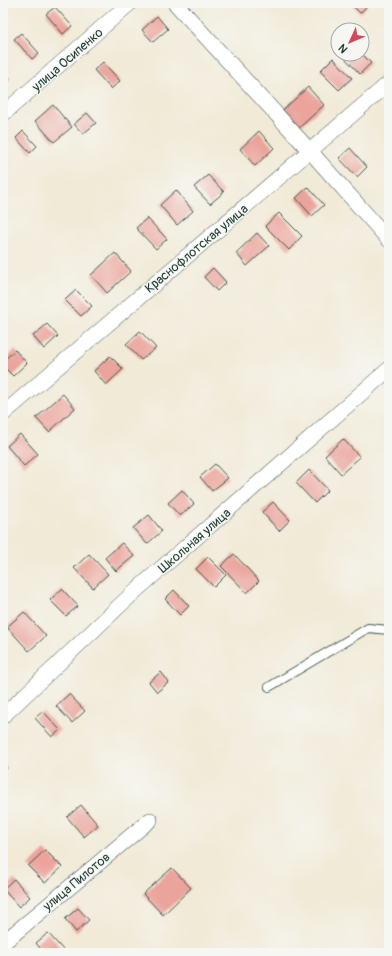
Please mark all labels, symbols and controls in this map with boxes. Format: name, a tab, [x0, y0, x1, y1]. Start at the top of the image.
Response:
north arrow	[330, 22, 370, 62]
street label: улица Осипенко	[28, 25, 107, 96]
text: N	[336, 41, 350, 56]
street label: Краснофлотская улица	[142, 201, 252, 297]
street label: Школьная улица	[155, 505, 234, 577]
street label: улица Пилотов	[39, 849, 113, 915]

